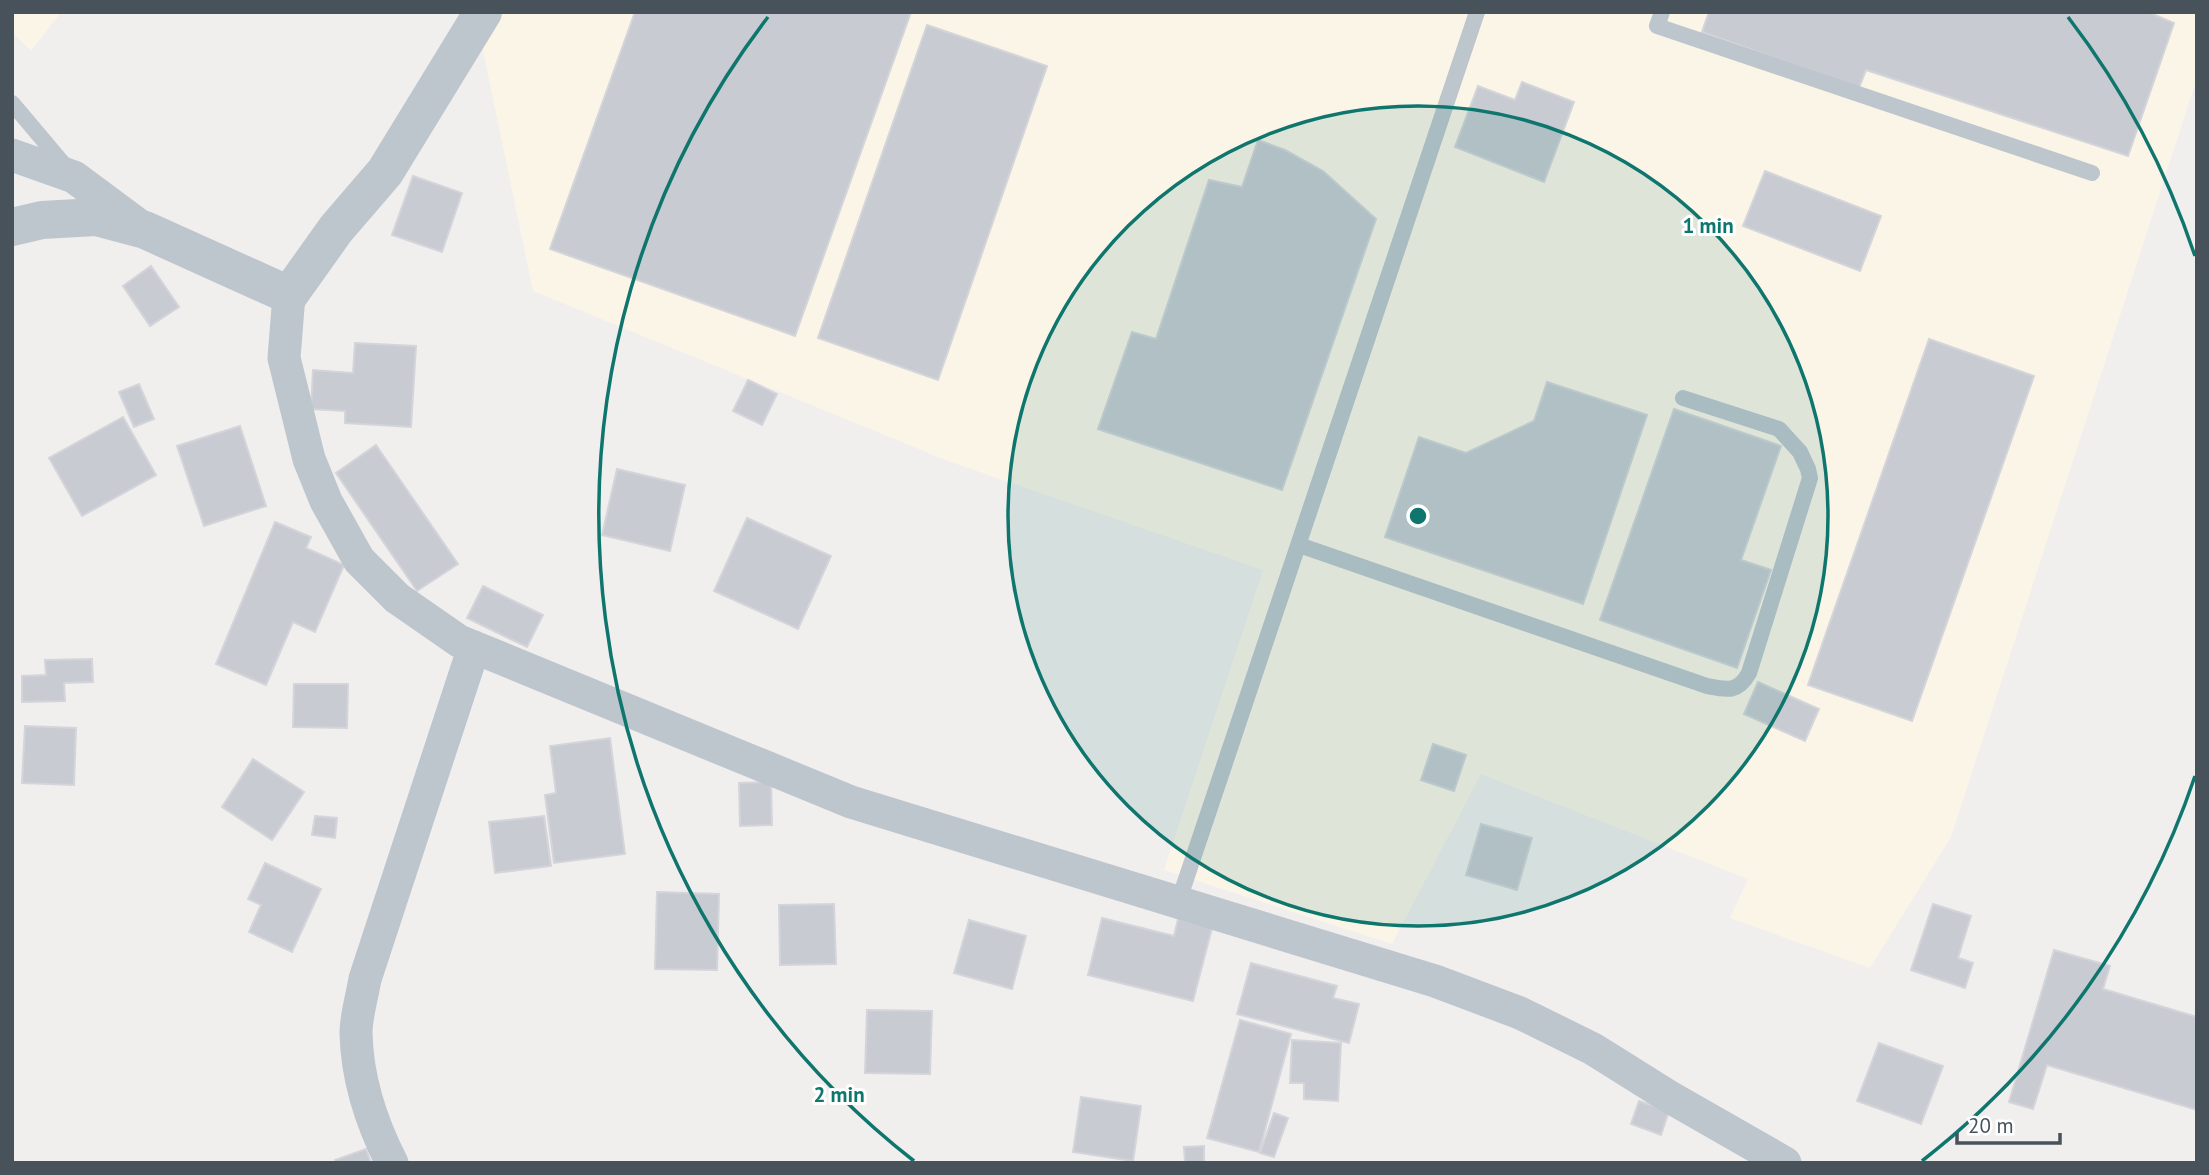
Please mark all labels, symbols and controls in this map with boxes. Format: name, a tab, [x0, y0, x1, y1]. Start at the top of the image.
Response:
text: 1 min	[1682, 212, 1734, 239]
centre of rings	[1406, 504, 1430, 528]
text: 2 min	[813, 1081, 865, 1108]
scale bar	[1957, 1102, 2060, 1146]
text: 20 m	[1968, 1112, 2014, 1139]

